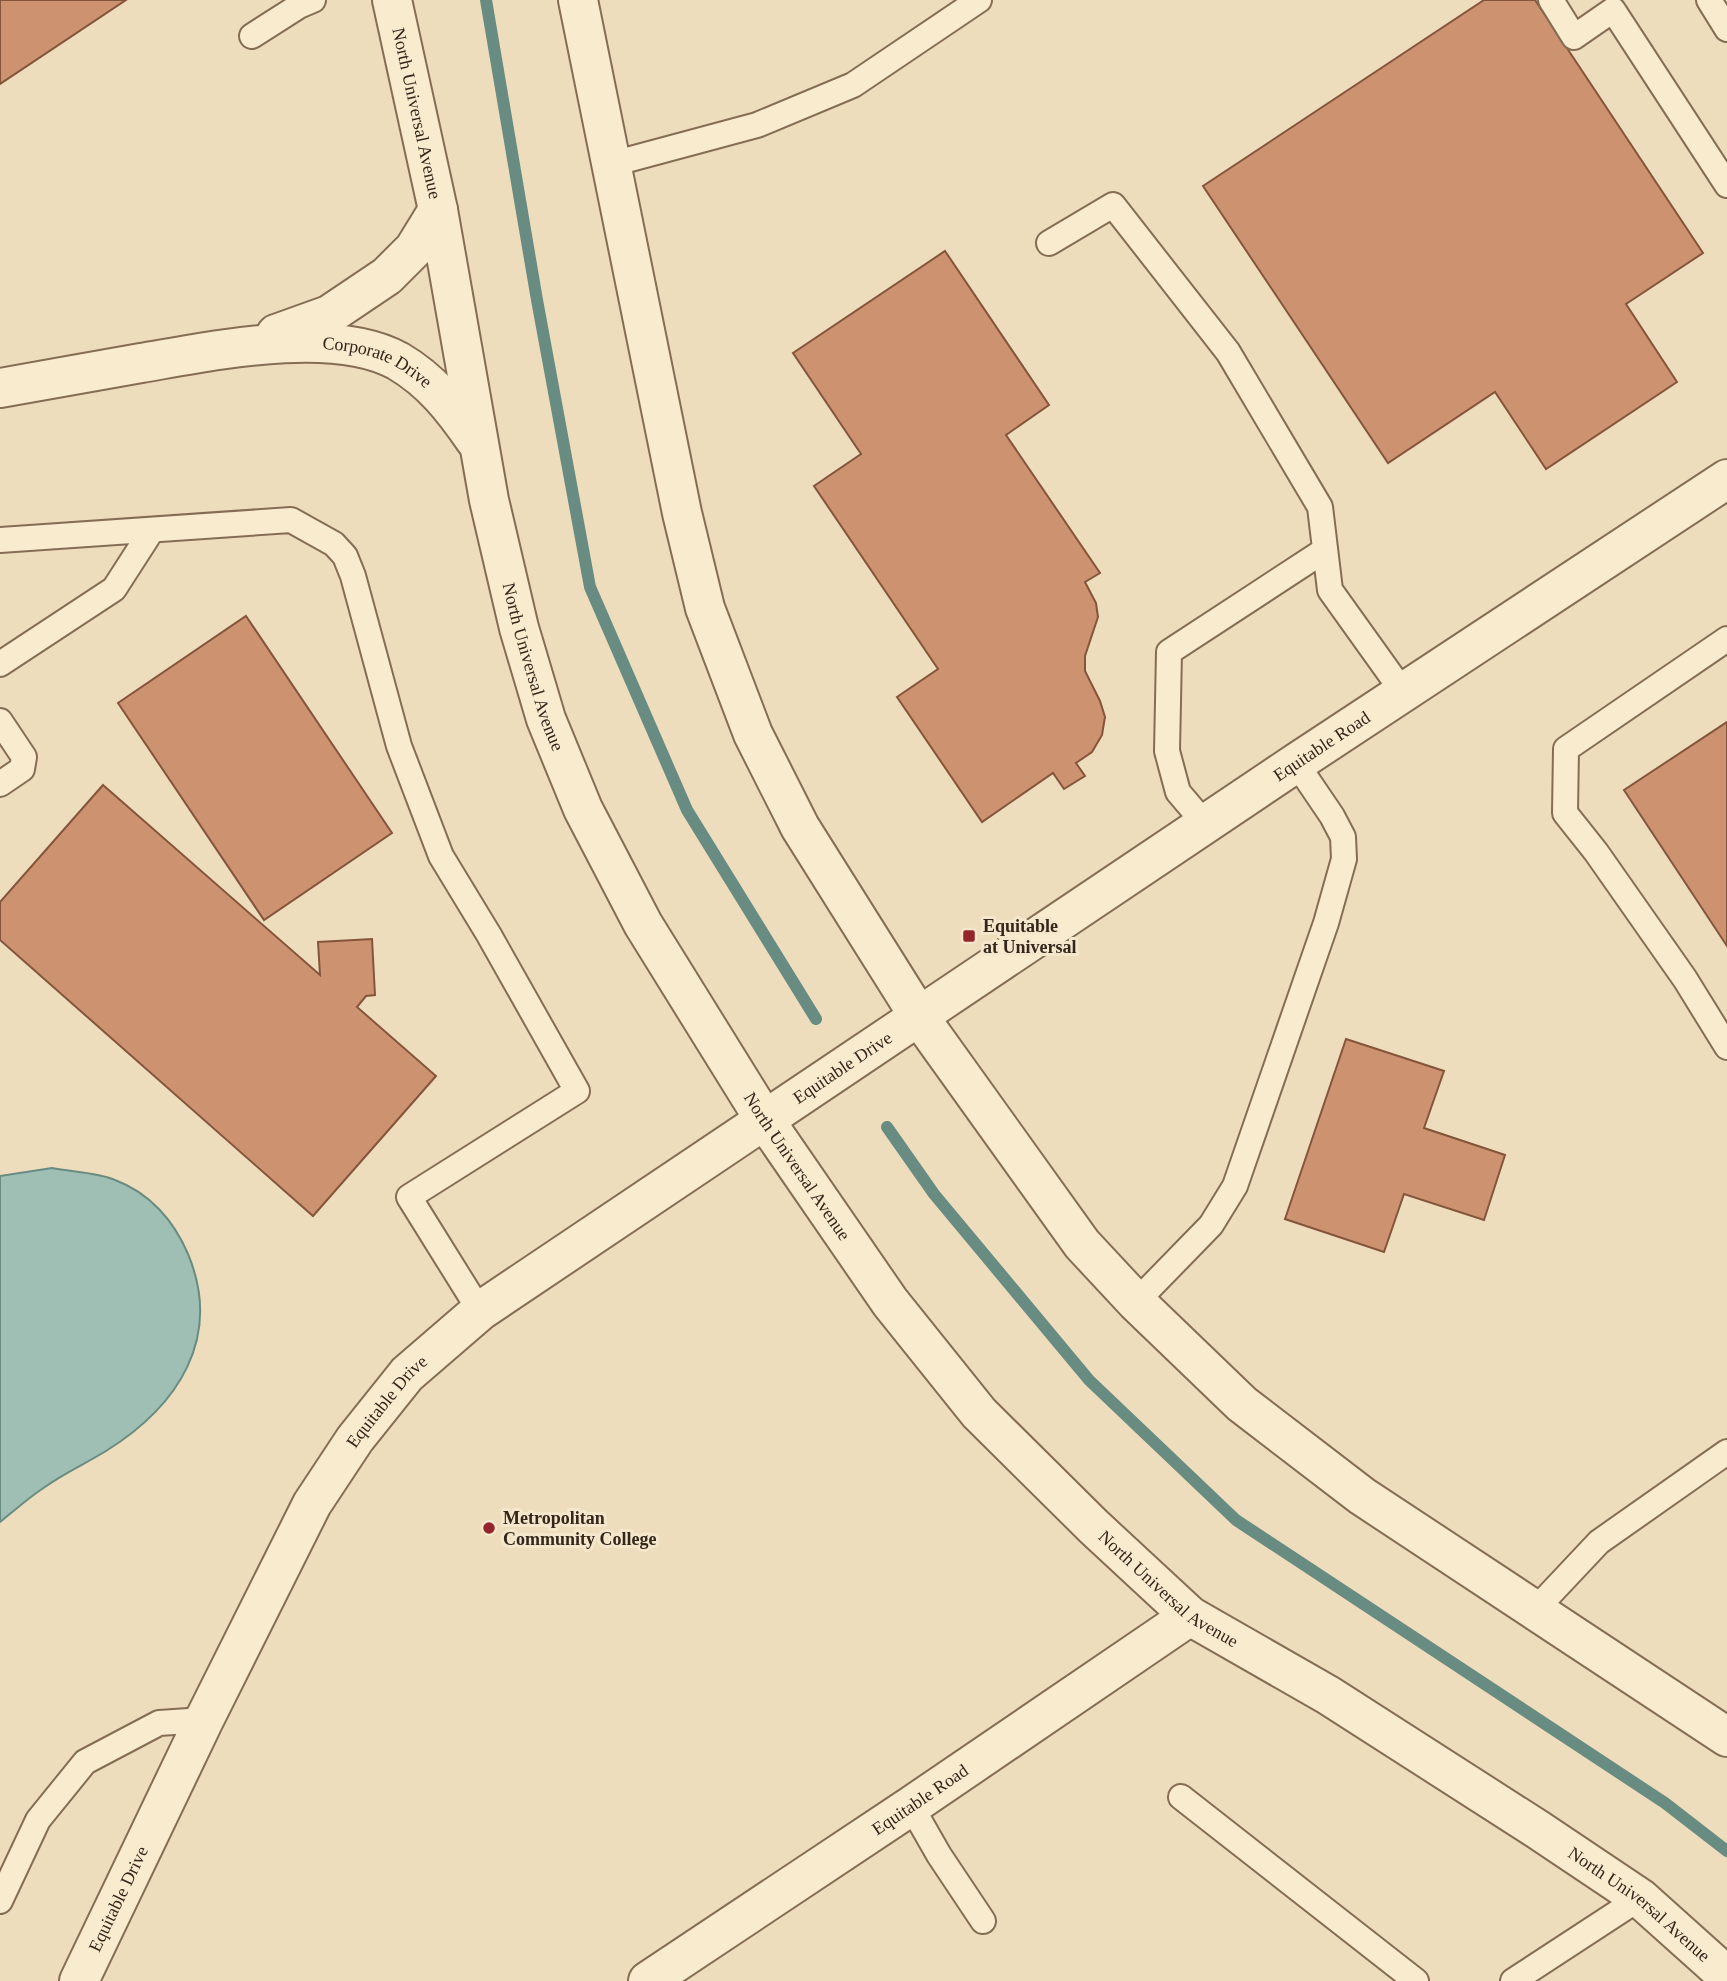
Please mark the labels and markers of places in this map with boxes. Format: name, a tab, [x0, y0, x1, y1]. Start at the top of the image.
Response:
place label: Equitable at Universal	[983, 916, 1077, 957]
marker: Equitable at Universal	[961, 928, 977, 944]
place label: Metropolitan Community College	[503, 1508, 656, 1549]
marker: Metropolitan Community College	[481, 1520, 497, 1536]

